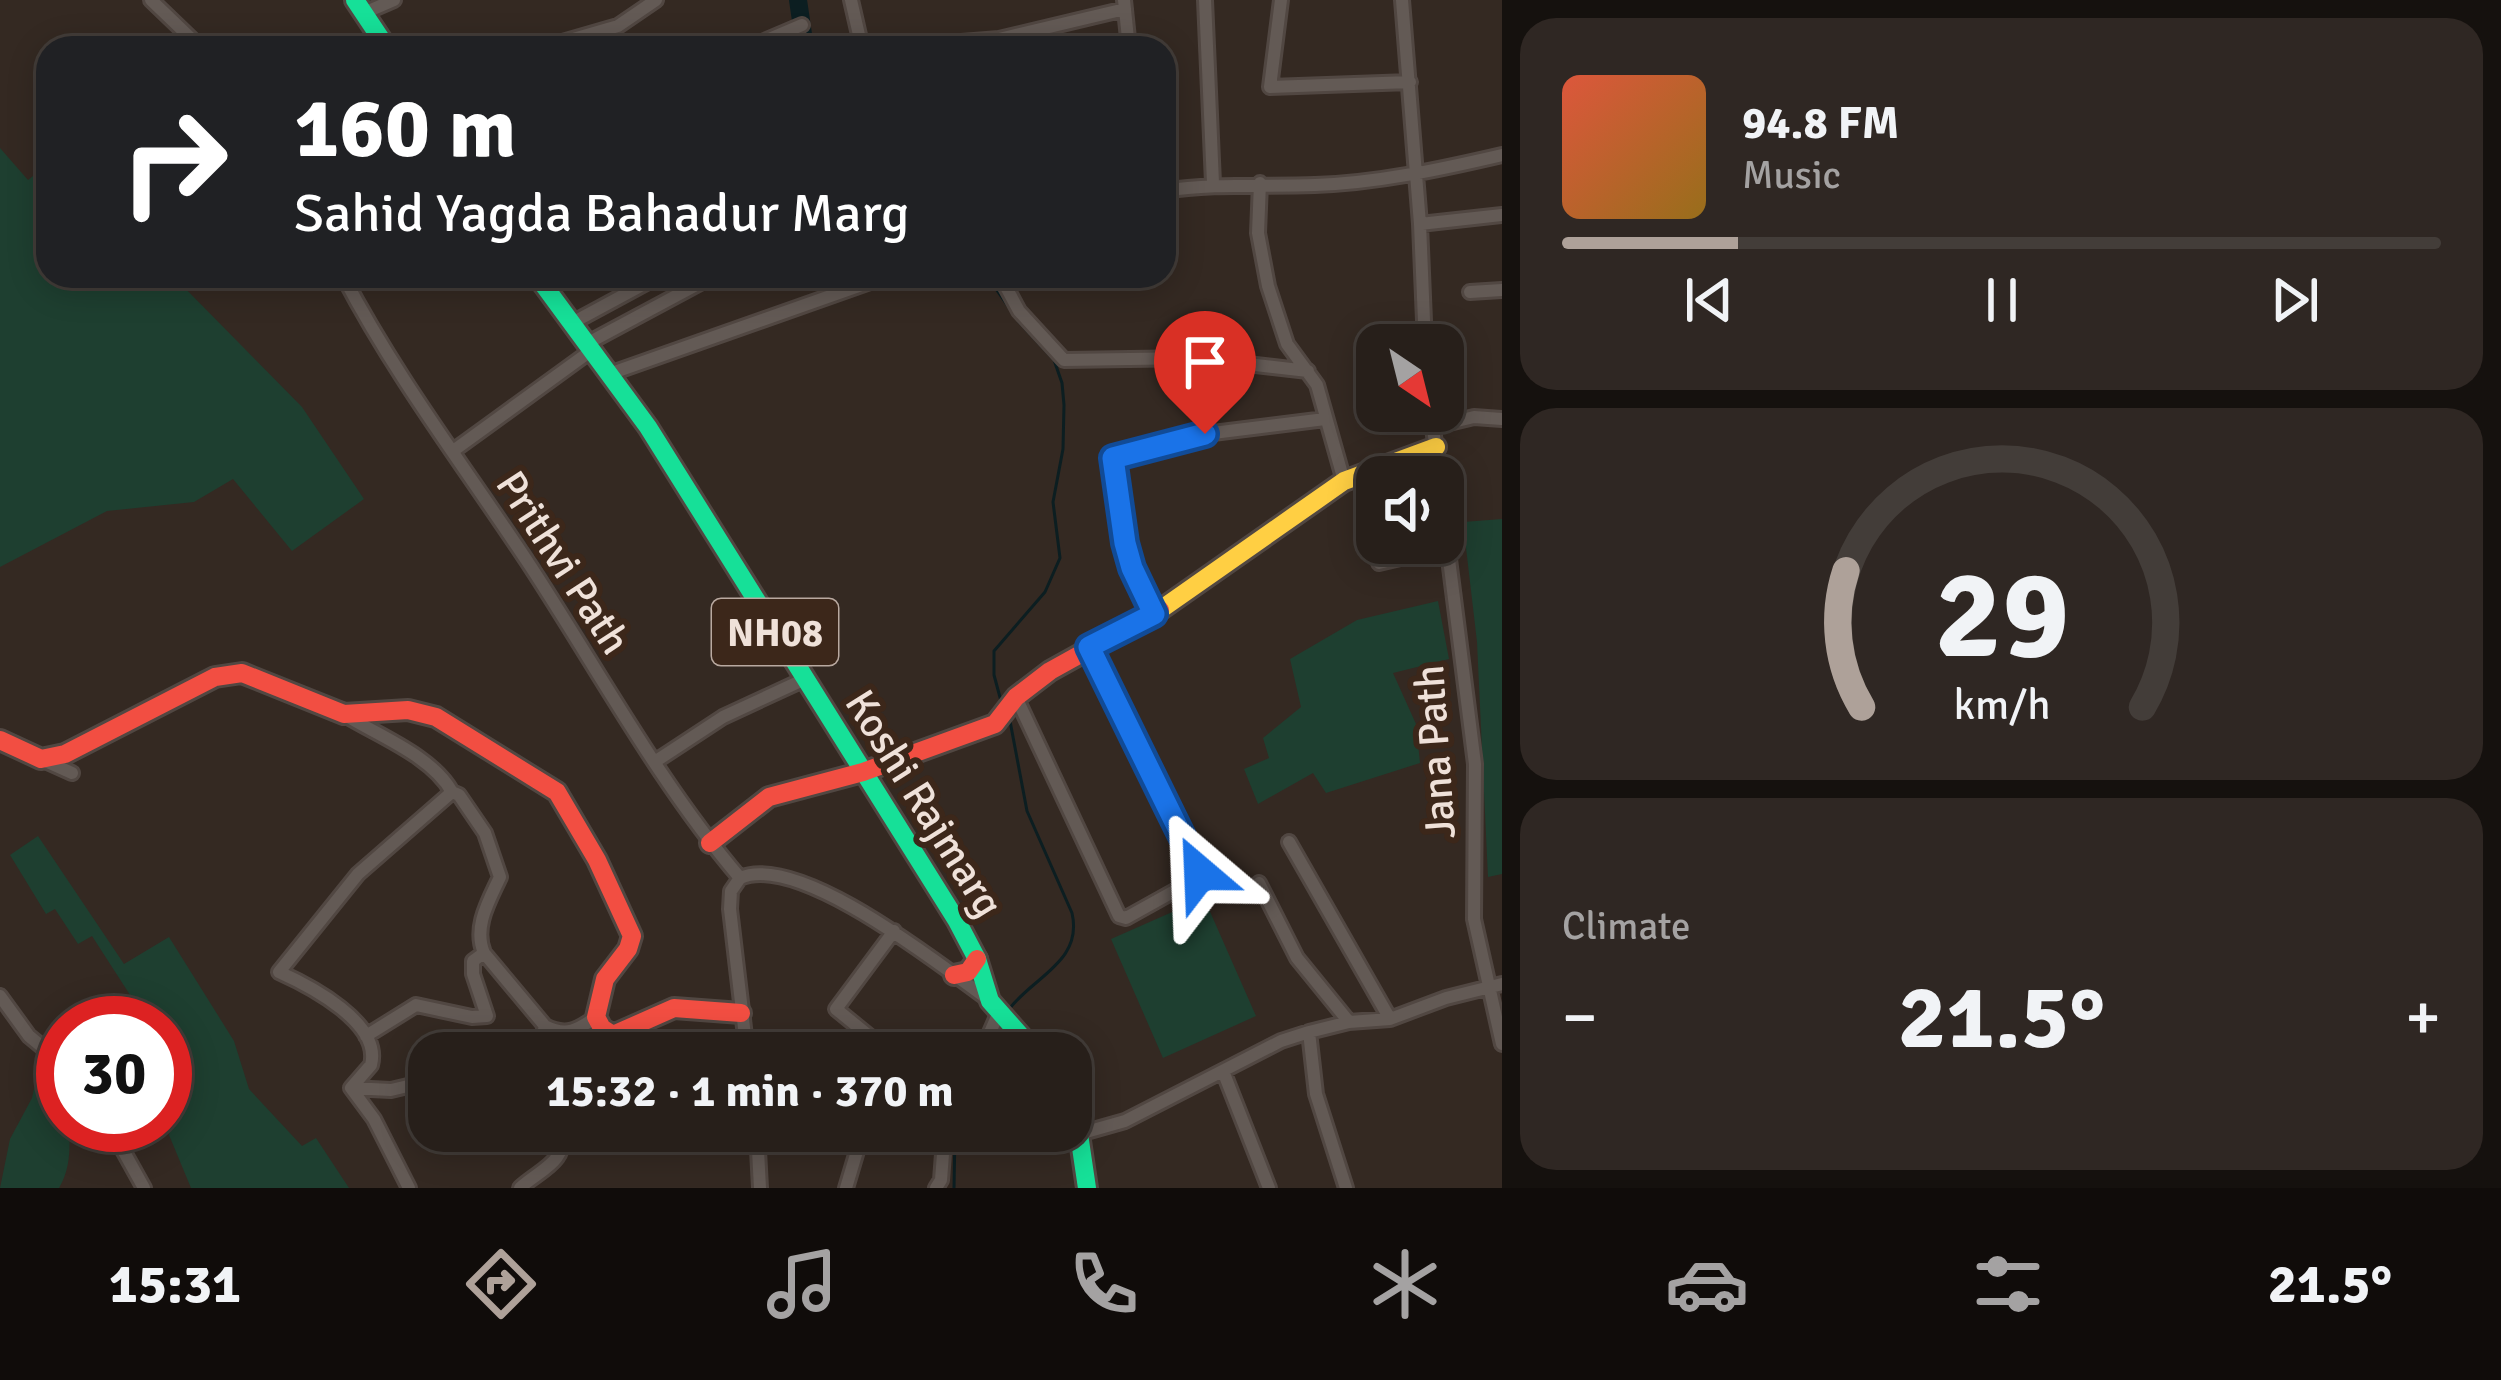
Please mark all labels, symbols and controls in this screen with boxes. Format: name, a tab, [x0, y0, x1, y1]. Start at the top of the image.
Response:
text: 160 m	[294, 77, 516, 181]
icon: right	[96, 84, 252, 240]
text: 94.8 FM	[1742, 96, 1899, 151]
text: Music	[1742, 151, 1841, 199]
text: Sahid Yagda Bahadur Marg	[294, 180, 910, 247]
icon: previous	[1676, 267, 1742, 333]
icon: pause	[1969, 267, 2035, 333]
icon: next	[2262, 267, 2328, 333]
pin	[1154, 311, 1256, 434]
north arrow	[1356, 324, 1464, 432]
map controls	[1356, 324, 1464, 564]
icon: arrive	[1172, 329, 1238, 395]
button: sound	[1356, 456, 1464, 564]
street label: Prithvi Path	[485, 462, 641, 664]
text: 29	[1934, 539, 2069, 692]
road number: NH08	[712, 599, 838, 665]
street label: Jana Path	[1404, 663, 1467, 840]
text: km/h	[1953, 679, 2050, 732]
street label: Koshi Rajmarg	[834, 681, 1014, 927]
position arrow	[1137, 810, 1263, 936]
text: Climate	[1562, 902, 1691, 950]
text: 21.5°	[1898, 962, 2105, 1073]
text: −	[1562, 977, 1598, 1058]
text: +	[2405, 977, 2441, 1058]
speed limit sign: 30	[36, 996, 192, 1152]
text: 15:32 · 1 min · 370 m	[546, 1064, 954, 1119]
icon: directions	[459, 1242, 543, 1326]
icon: music	[760, 1242, 844, 1326]
icon: phone	[1062, 1242, 1146, 1326]
icon: climate	[1363, 1242, 1447, 1326]
icon: car	[1665, 1242, 1749, 1326]
icon: filters	[1966, 1242, 2050, 1326]
text: 15:31	[109, 1251, 241, 1318]
text: 21.5°	[2268, 1251, 2392, 1318]

